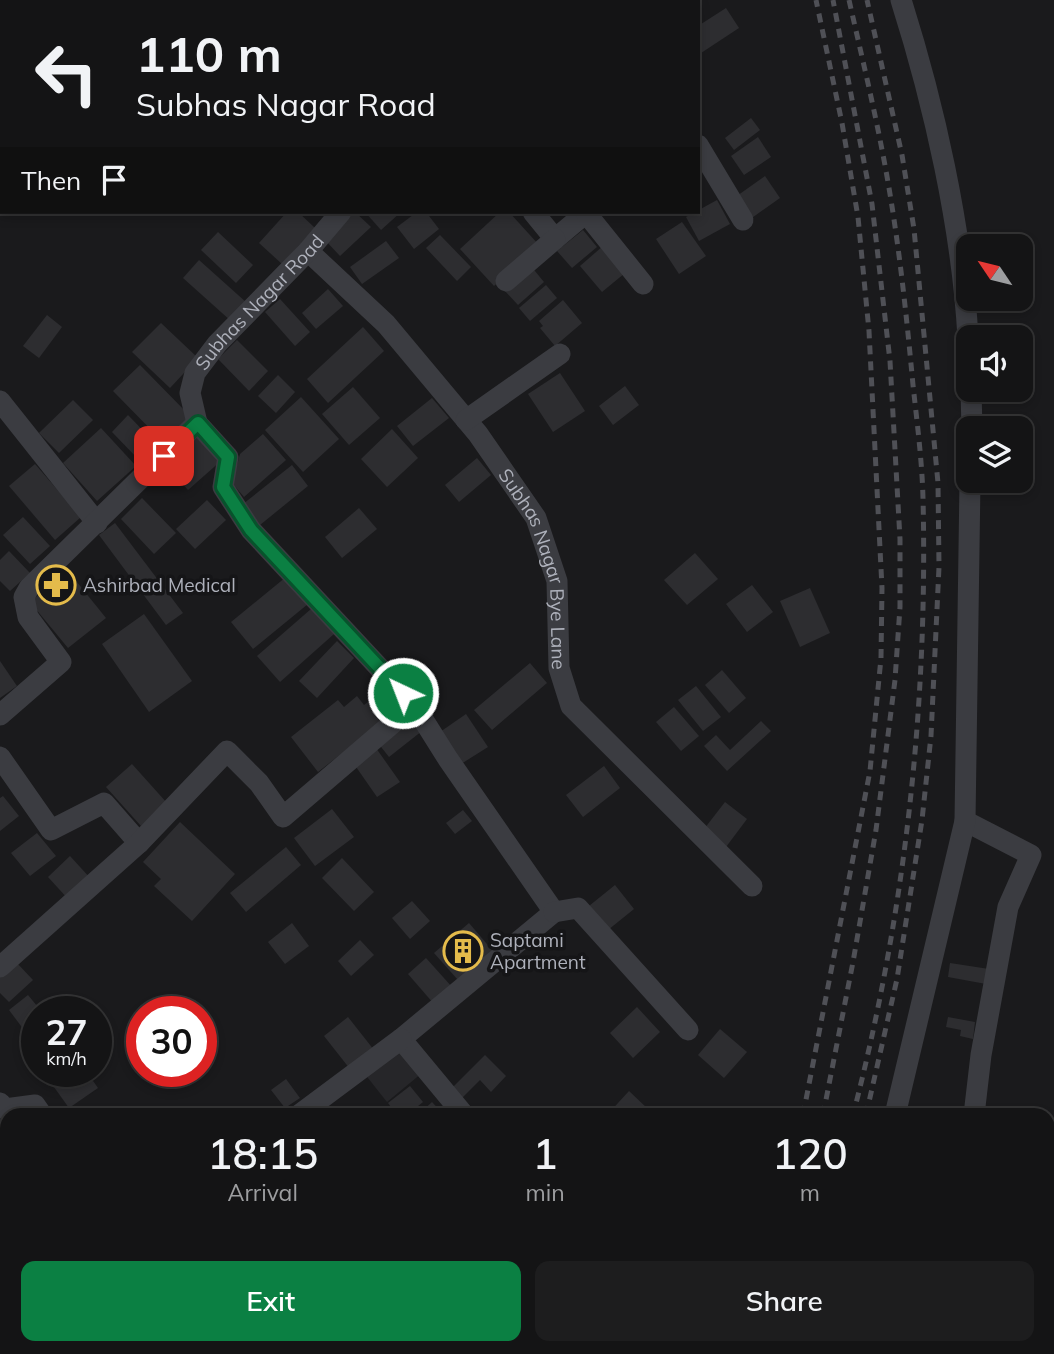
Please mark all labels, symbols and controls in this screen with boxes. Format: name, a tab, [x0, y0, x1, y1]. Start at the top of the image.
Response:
text: 110 m	[136, 23, 282, 84]
icon: left	[21, 28, 112, 119]
text: Subhas Nagar Road	[136, 84, 436, 124]
icon: arrive	[95, 161, 133, 199]
text: Then	[21, 164, 81, 197]
street label: Subhas Nagar Road	[190, 229, 329, 375]
north arrow	[956, 234, 1032, 312]
map controls	[956, 234, 1033, 493]
button: sound	[956, 325, 1033, 402]
button: layers	[956, 416, 1033, 493]
pin	[134, 426, 194, 486]
icon: arrive	[145, 437, 183, 475]
street label: Subhas Nagar Bye Lane	[493, 464, 571, 670]
pharmacy icon: Ashirbad Medical	[35, 564, 77, 606]
place label: Ashirbad Medical	[83, 573, 236, 597]
position arrow	[366, 656, 440, 730]
place label: Saptami Apartment	[490, 928, 586, 974]
building icon: Saptami Apartment	[442, 930, 484, 972]
speed limit sign: 30	[126, 996, 217, 1087]
text: 27	[45, 1010, 88, 1054]
text: km/h	[46, 1047, 87, 1070]
text: 18:15	[207, 1127, 318, 1180]
text: 1	[532, 1127, 558, 1180]
text: 120	[772, 1127, 848, 1180]
text: Arrival	[228, 1178, 298, 1207]
text: min	[525, 1178, 565, 1207]
text: m	[800, 1178, 820, 1207]
button: Exit	[21, 1261, 521, 1341]
button: Share	[535, 1261, 1034, 1341]

